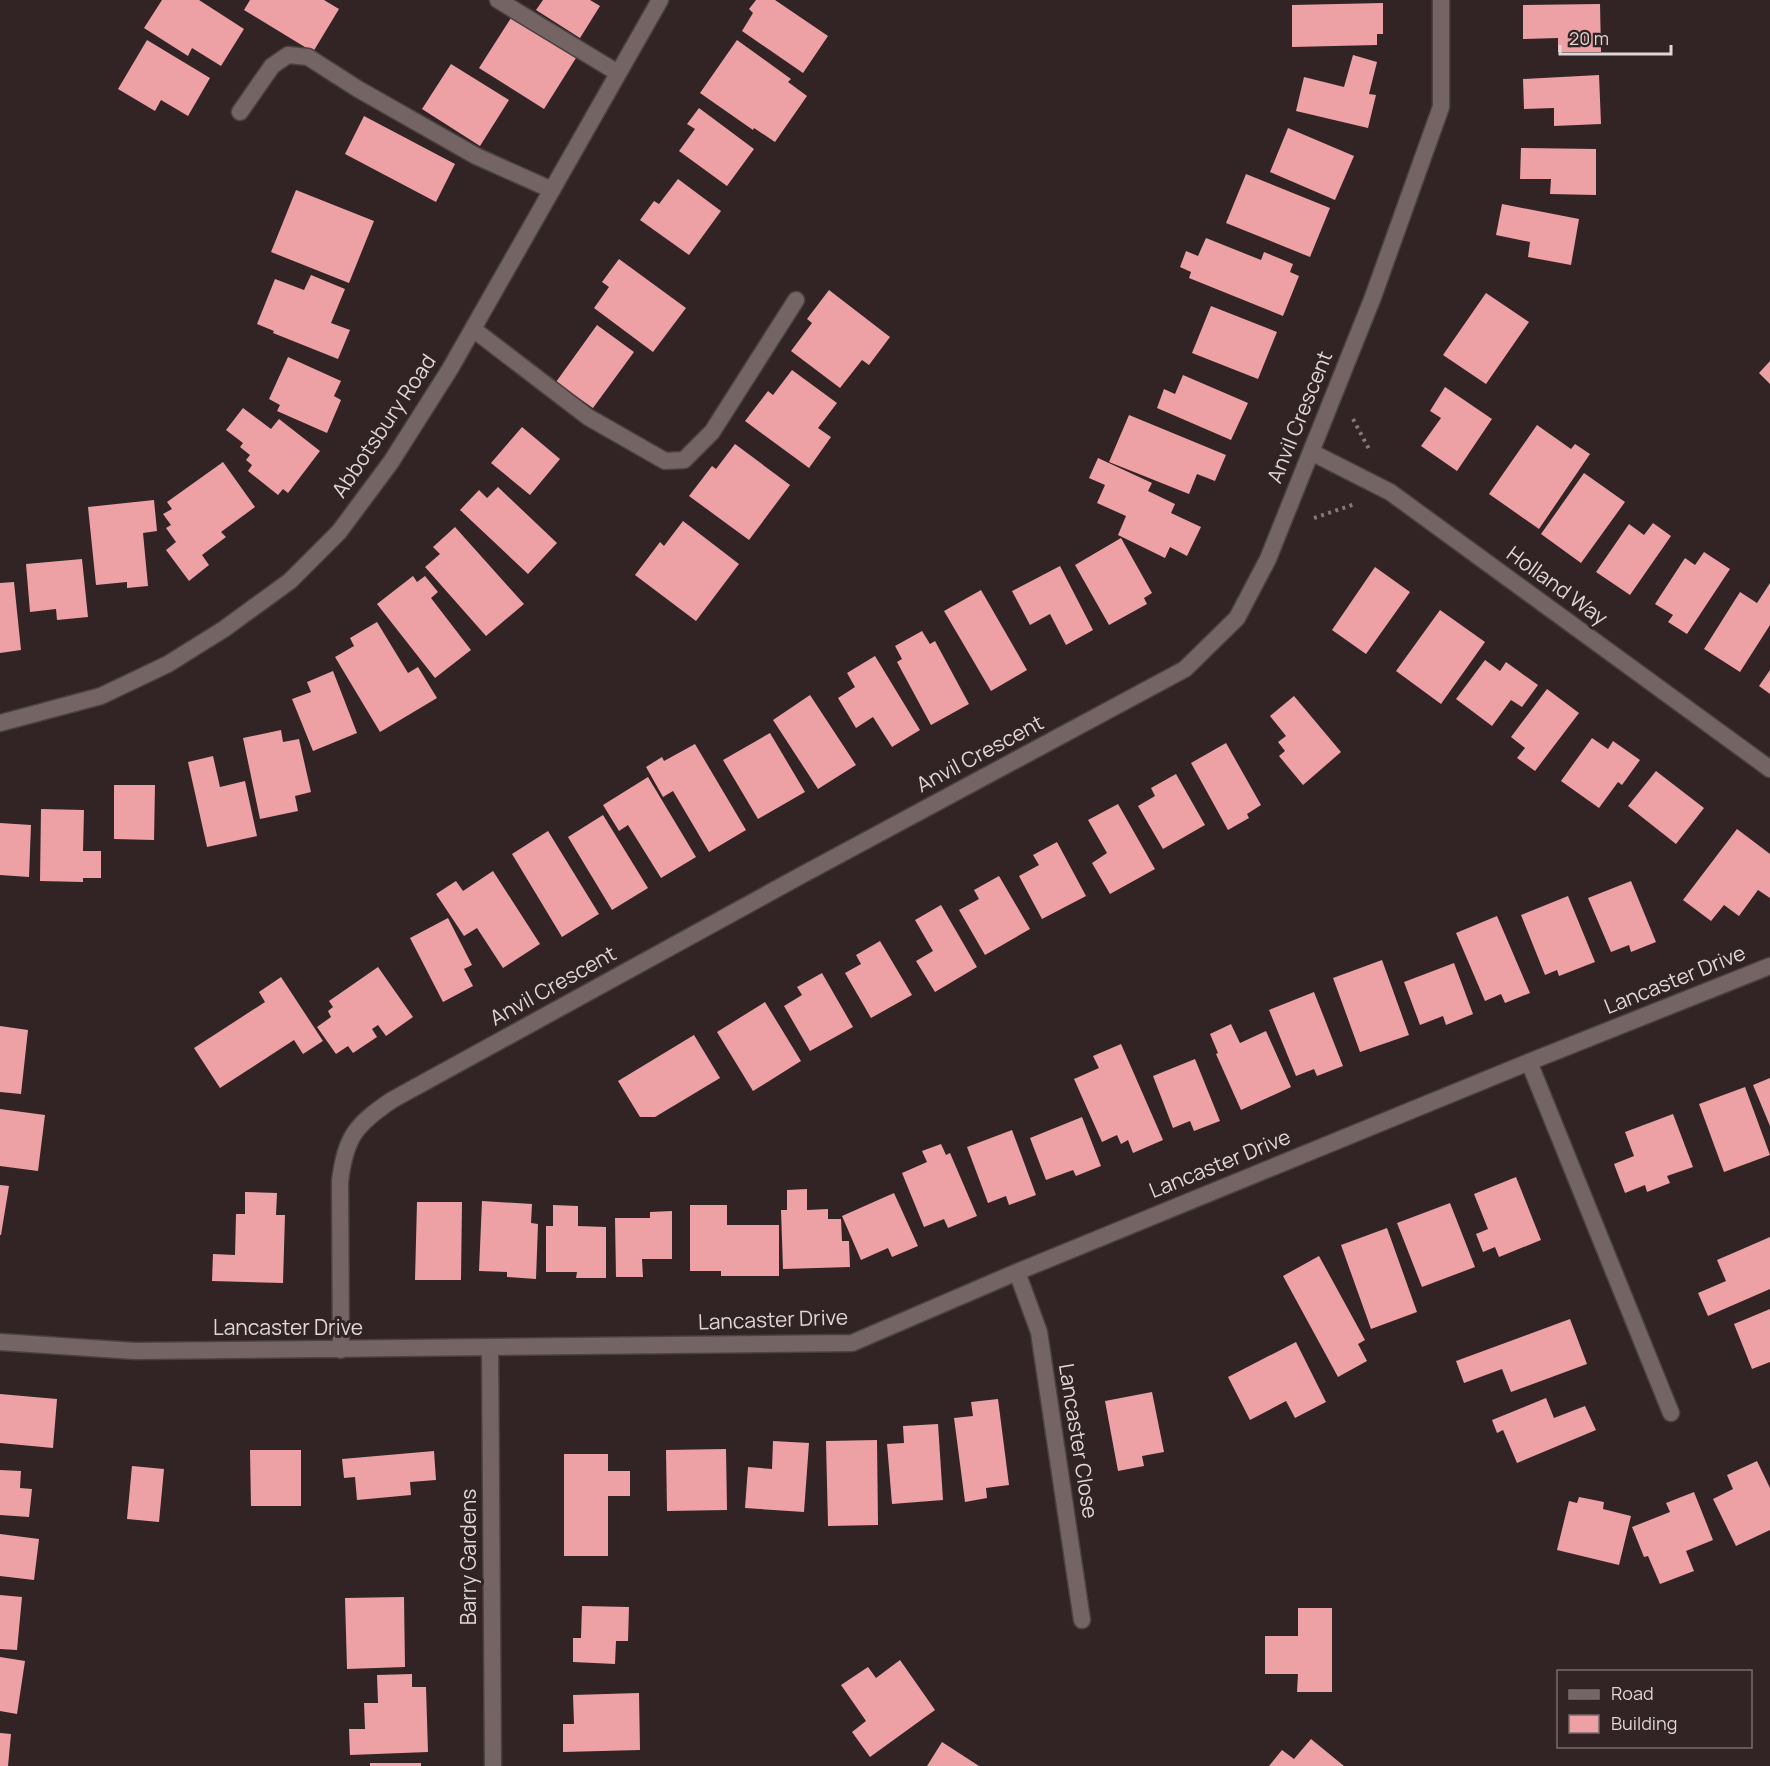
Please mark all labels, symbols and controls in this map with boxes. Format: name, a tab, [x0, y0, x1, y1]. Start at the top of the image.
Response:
scale bar	[1560, 18, 1671, 56]
text: 20 m	[1569, 26, 1609, 50]
street label: Anvil Crescent	[1260, 346, 1338, 487]
street label: Abbotsbury Road	[325, 348, 442, 503]
street label: Holland Way	[1502, 539, 1614, 631]
street label: Anvil Crescent	[911, 708, 1048, 798]
street label: Lancaster Drive	[1600, 938, 1749, 1020]
street label: Anvil Crescent	[484, 939, 621, 1031]
street label: Lancaster Drive	[1145, 1122, 1294, 1204]
street label: Lancaster Drive	[697, 1302, 848, 1336]
street label: Lancaster Drive	[213, 1313, 363, 1341]
street label: Lancaster Close	[1053, 1361, 1105, 1520]
street label: Barry Gardens	[454, 1489, 482, 1625]
legend	[1557, 1670, 1752, 1748]
text: Road	[1611, 1681, 1654, 1705]
text: Building	[1611, 1711, 1677, 1735]

